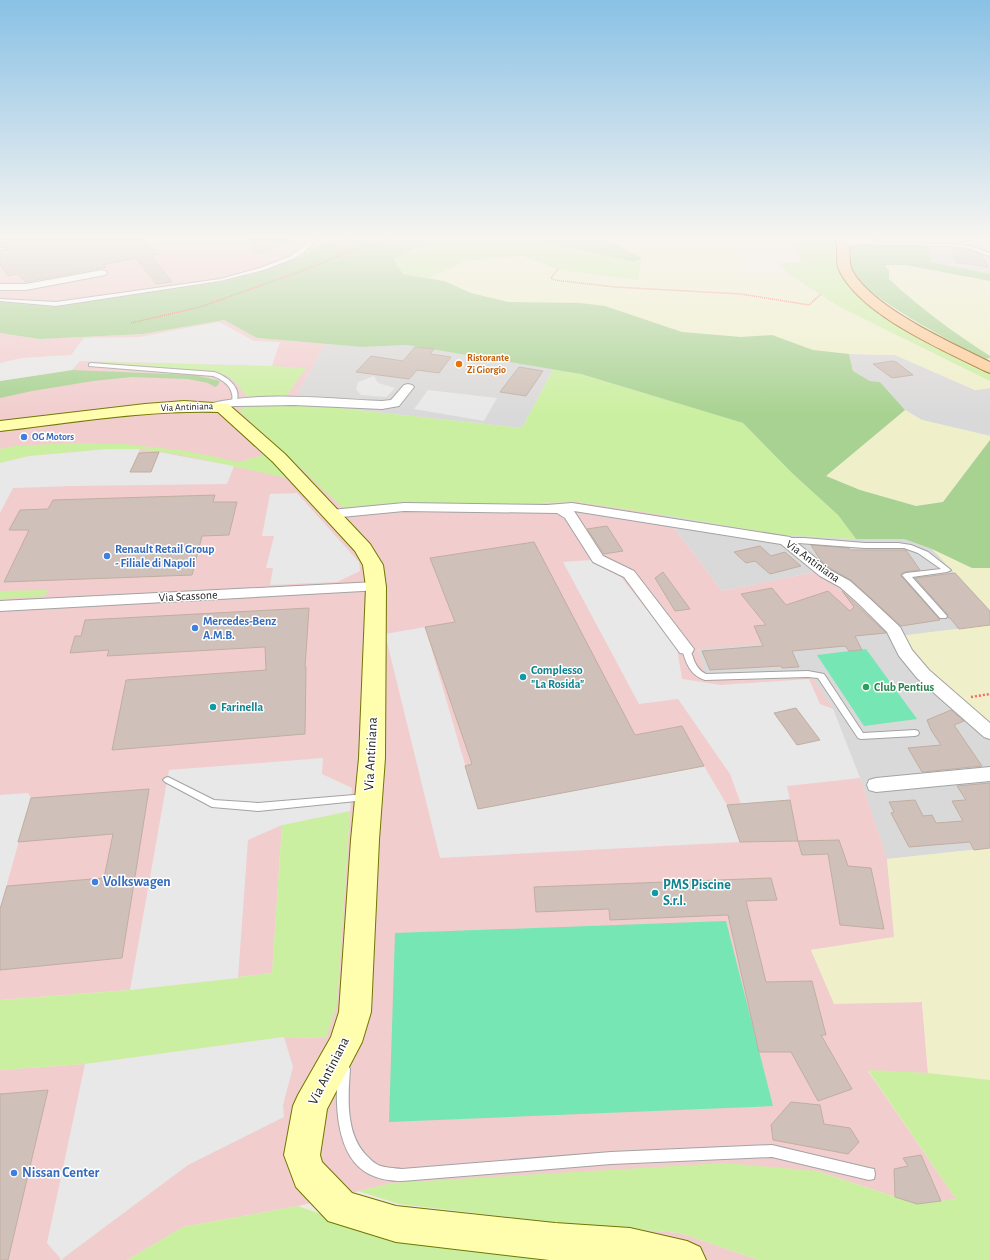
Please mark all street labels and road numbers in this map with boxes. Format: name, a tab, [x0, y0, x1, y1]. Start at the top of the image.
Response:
street label: Via Antiniana	[161, 401, 214, 413]
street label: Via Antiniana	[784, 538, 842, 585]
street label: Via Scassone	[158, 588, 218, 604]
street label: Via Antiniana	[362, 716, 380, 791]
street label: Via Antiniana	[306, 1035, 352, 1107]

